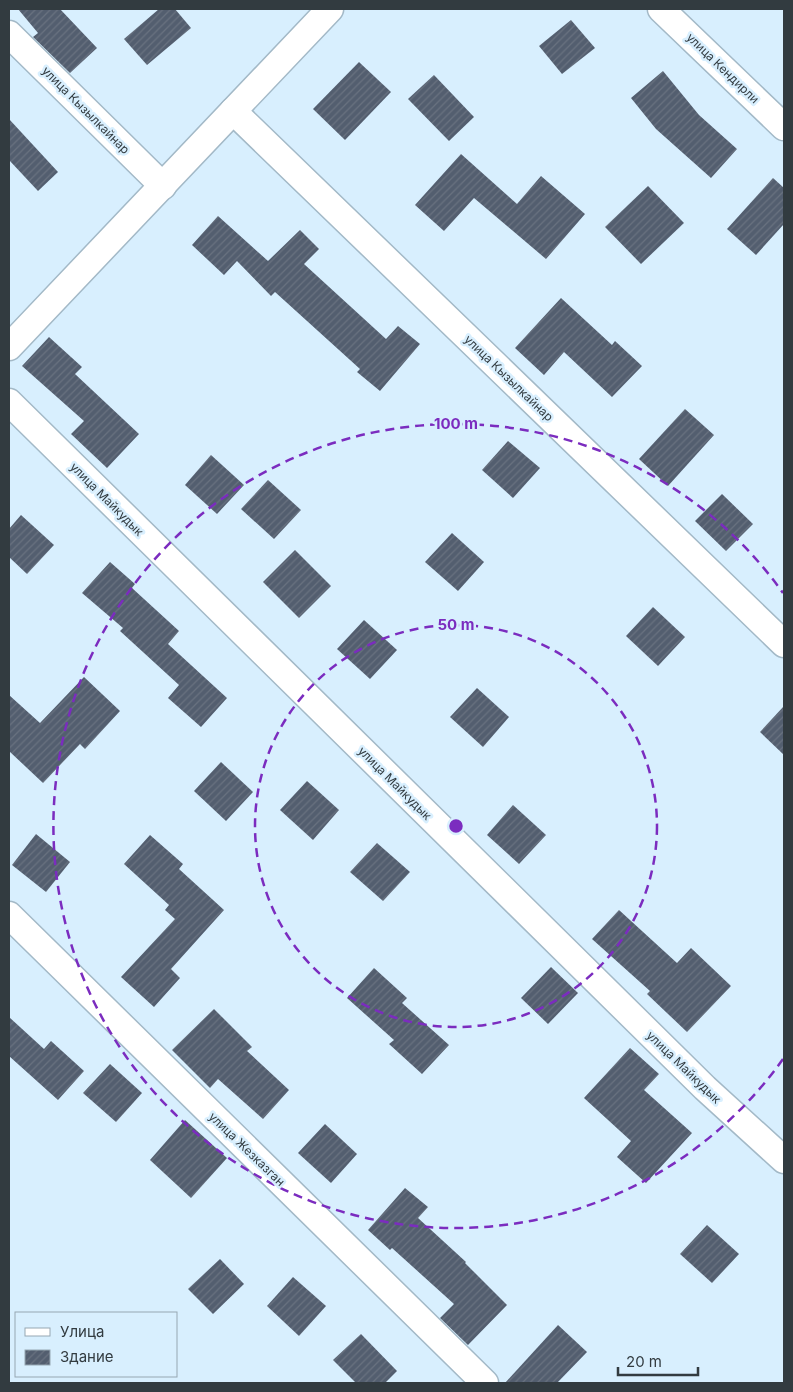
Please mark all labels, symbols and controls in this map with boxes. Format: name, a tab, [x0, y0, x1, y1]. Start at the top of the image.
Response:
street label: улица Кендирли	[684, 30, 762, 106]
street label: улица Кызылкайнар	[39, 63, 133, 157]
street label: улица Кызылкайнар	[461, 332, 557, 424]
text: 100 m	[434, 414, 478, 433]
street label: улица Майкудык	[67, 459, 147, 539]
text: 50 m	[438, 615, 474, 634]
street label: улица Майкудык	[355, 743, 435, 823]
centre of rings	[447, 817, 465, 835]
street label: улица Майкудык	[644, 1028, 725, 1107]
street label: улица Жезказган	[206, 1109, 288, 1189]
legend	[15, 1312, 178, 1377]
text: Улица	[60, 1322, 104, 1341]
scale bar	[618, 1344, 698, 1376]
text: Здание	[60, 1347, 114, 1366]
text: 20 m	[626, 1352, 662, 1371]

